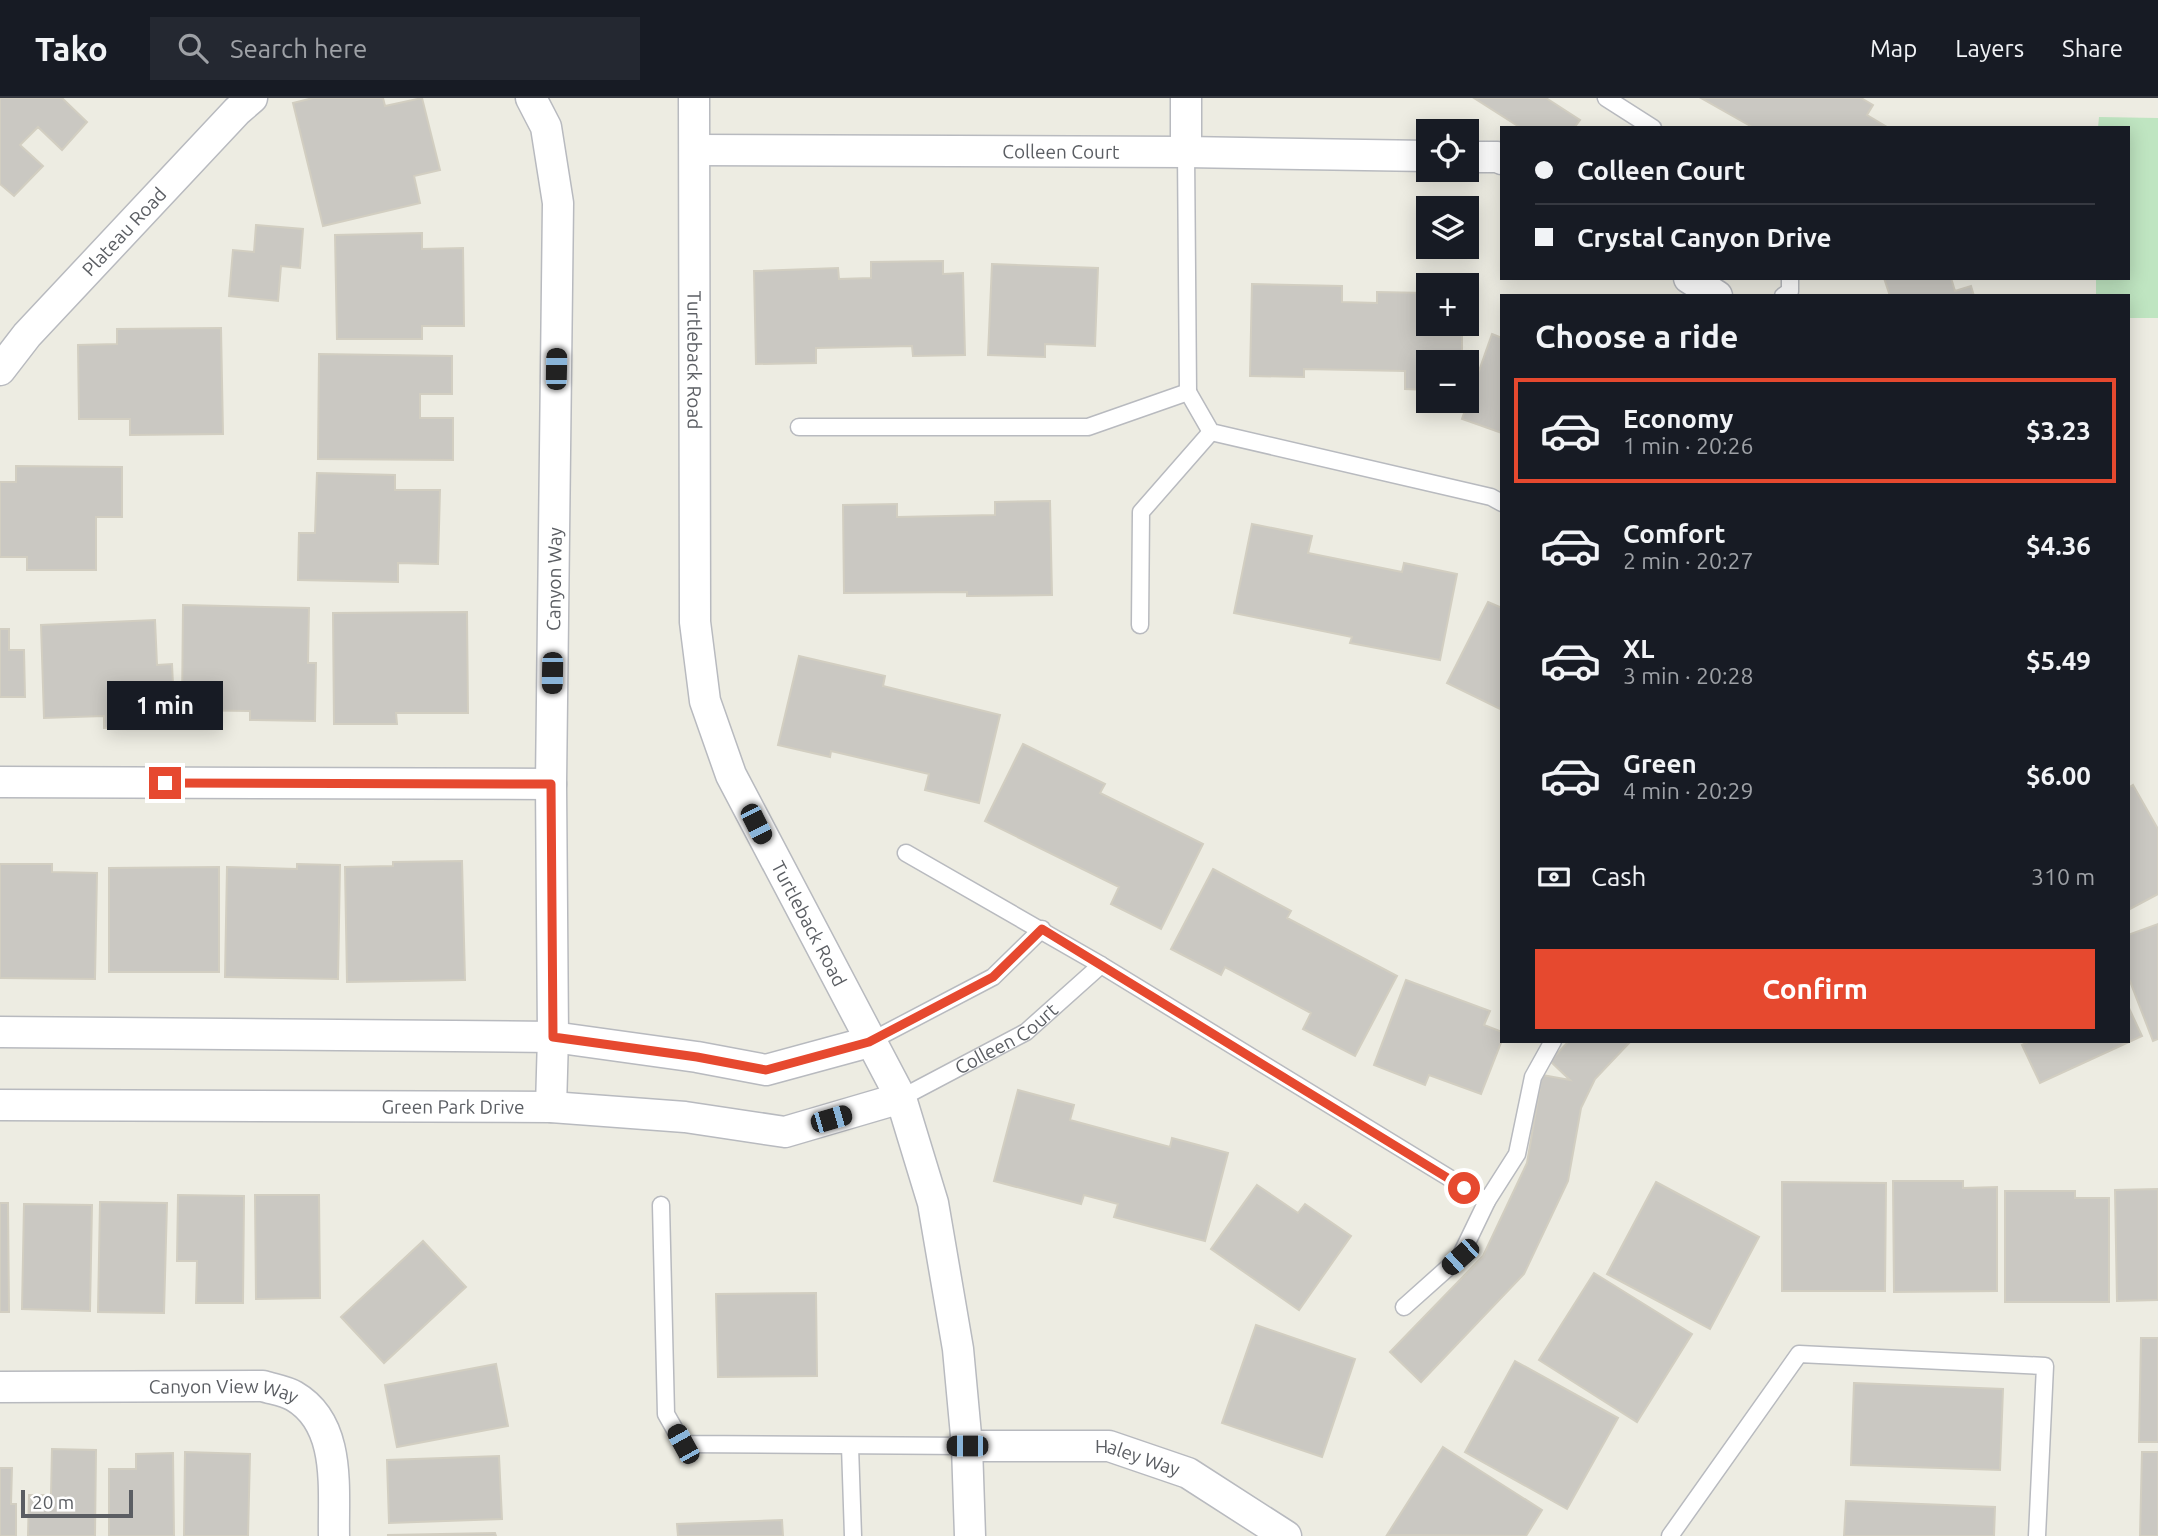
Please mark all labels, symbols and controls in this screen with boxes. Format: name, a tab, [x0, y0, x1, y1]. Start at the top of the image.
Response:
search box	[150, 17, 640, 80]
icon: search	[174, 29, 212, 67]
text: Tako	[35, 30, 108, 67]
text: Search here	[230, 34, 367, 63]
text: Map	[1870, 35, 1917, 62]
text: Layers	[1955, 35, 2024, 62]
text: Share	[2062, 35, 2123, 62]
map controls	[1416, 119, 1479, 413]
button: locate	[1416, 119, 1479, 182]
street label: Colleen Court	[1002, 140, 1120, 163]
text: Colleen Court	[1577, 156, 1745, 185]
street label: Plateau Road	[77, 183, 171, 280]
button: layers	[1416, 196, 1479, 259]
text: Crystal Canyon Drive	[1577, 223, 1832, 252]
button: +	[1416, 273, 1479, 336]
street label: Turtleback Road	[683, 291, 706, 429]
text: Choose a ride	[1535, 318, 1738, 354]
car	[546, 348, 567, 390]
button: −	[1416, 350, 1479, 413]
icon: car	[1539, 399, 1602, 462]
text: Economy	[1623, 404, 1733, 433]
text: $3.23	[2026, 416, 2091, 445]
text: 1 min · 20:26	[1623, 433, 1754, 458]
icon: car	[1539, 514, 1602, 577]
text: Comfort	[1623, 519, 1726, 548]
street label: Canyon Way	[542, 527, 566, 631]
text: $4.36	[2026, 531, 2091, 560]
text: 2 min · 20:27	[1623, 548, 1754, 573]
icon: car	[1539, 629, 1602, 692]
text: XL	[1623, 634, 1654, 663]
text: $5.49	[2026, 646, 2091, 675]
car	[542, 652, 563, 694]
text: 3 min · 20:28	[1623, 663, 1754, 688]
callout: 1 min	[107, 682, 223, 730]
text: 1 min	[136, 693, 194, 718]
icon: car	[1539, 744, 1602, 807]
text: Green	[1623, 749, 1697, 778]
text: $6.00	[2026, 761, 2091, 790]
route end	[149, 767, 181, 799]
text: 4 min · 20:29	[1623, 778, 1754, 803]
car	[738, 801, 775, 847]
street label: Turtleback Road	[767, 857, 851, 990]
icon: cash	[1535, 858, 1573, 896]
text: Cash	[1591, 862, 1646, 891]
text: 310 m	[2031, 864, 2095, 889]
button: Confirm	[1535, 949, 2095, 1029]
street label: Colleen Court	[951, 998, 1062, 1079]
street label: Green Park Drive	[381, 1095, 525, 1118]
car	[808, 1103, 855, 1135]
route start	[1448, 1172, 1480, 1204]
car	[1438, 1235, 1483, 1279]
street label: Canyon View Way	[149, 1375, 302, 1407]
car	[664, 1421, 703, 1467]
street label: Haley Way	[1095, 1435, 1183, 1480]
car	[947, 1436, 989, 1457]
scale bar	[21, 1487, 133, 1519]
text: 20 m	[32, 1491, 74, 1513]

